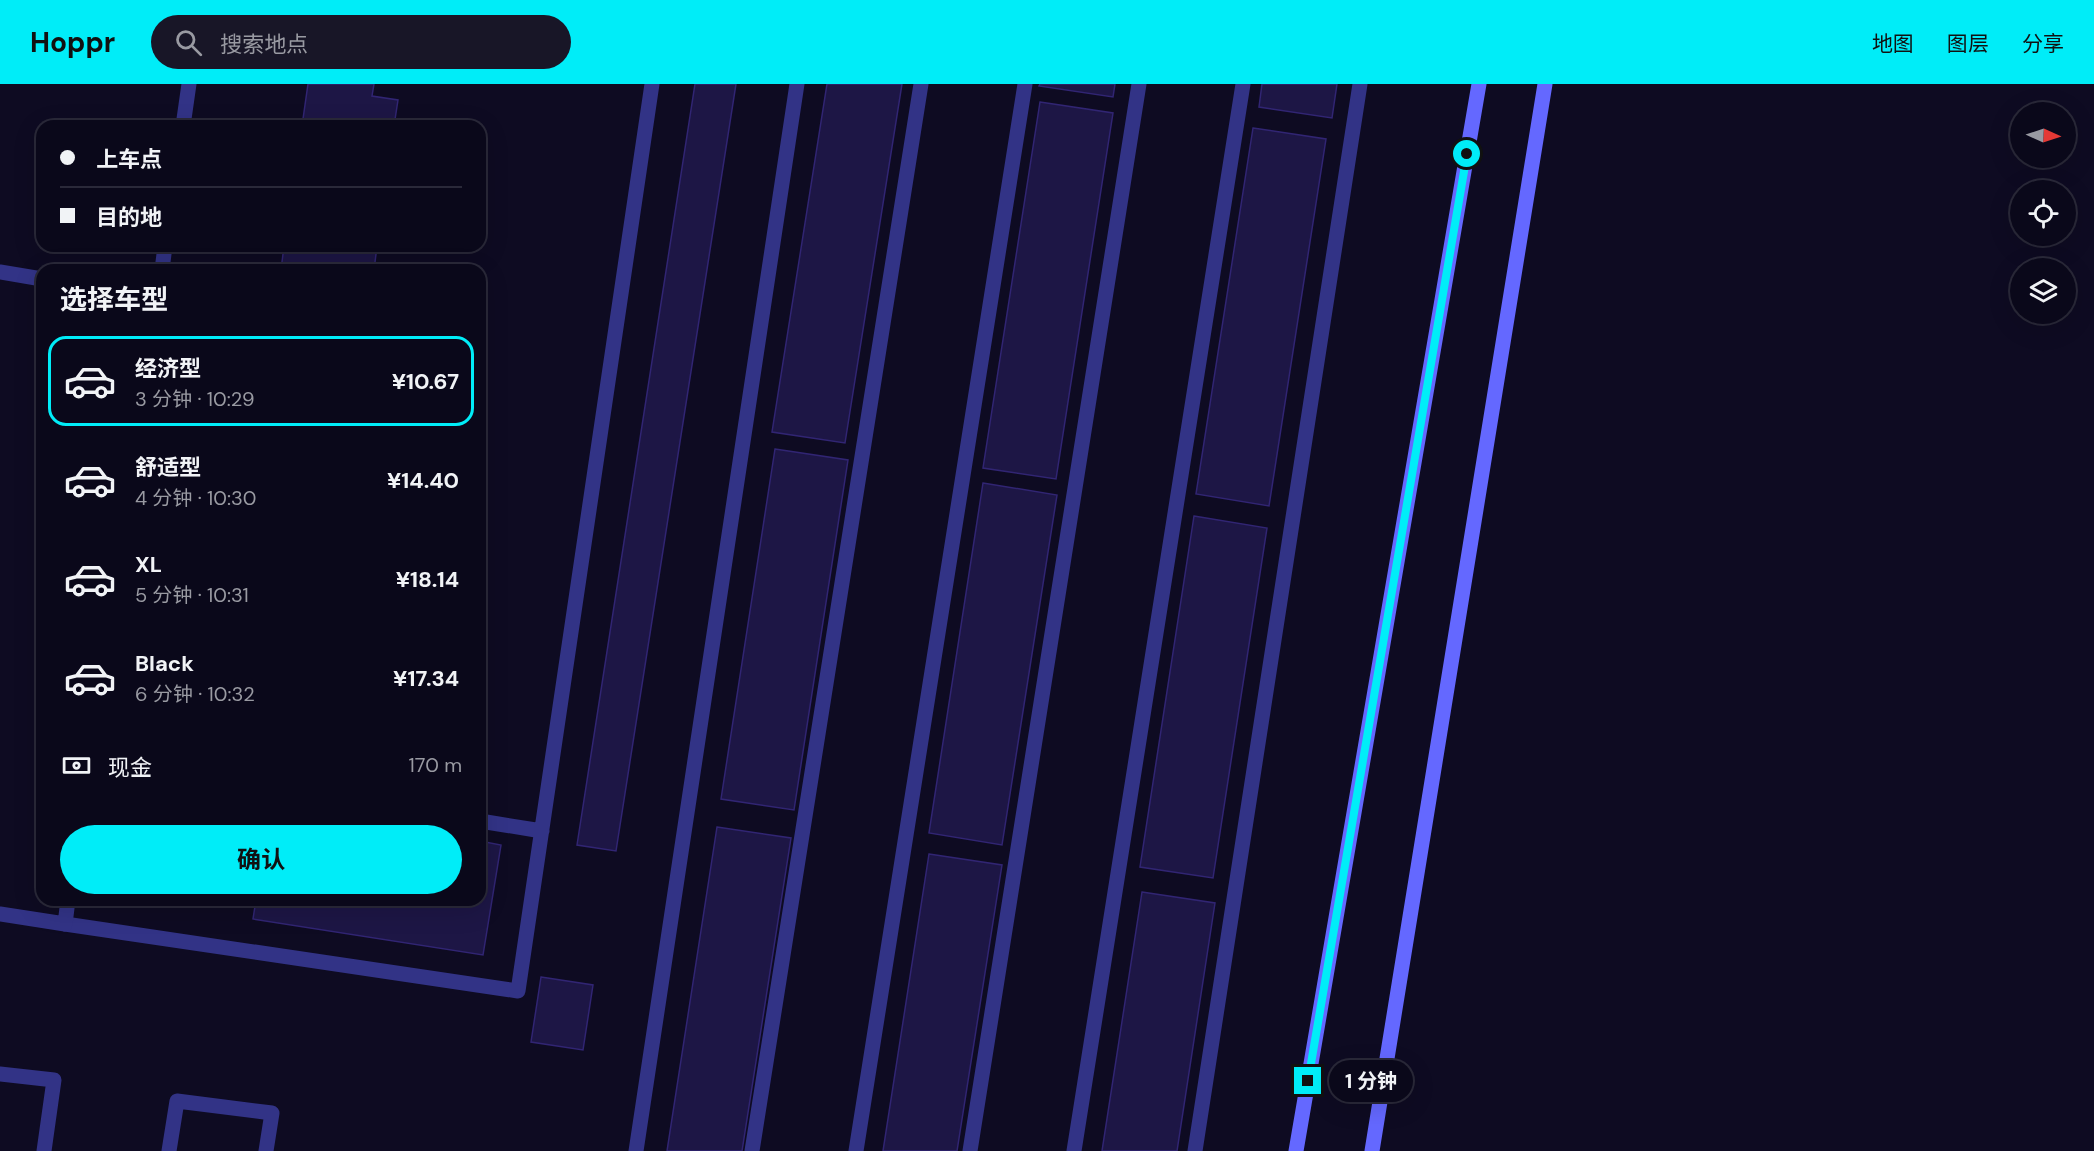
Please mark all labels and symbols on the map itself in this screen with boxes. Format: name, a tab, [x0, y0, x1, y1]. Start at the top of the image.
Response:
north arrow	[2010, 102, 2076, 168]
route start	[1453, 140, 1480, 167]
callout: 1 分钟	[1329, 1060, 1413, 1102]
route end	[1294, 1067, 1321, 1094]

